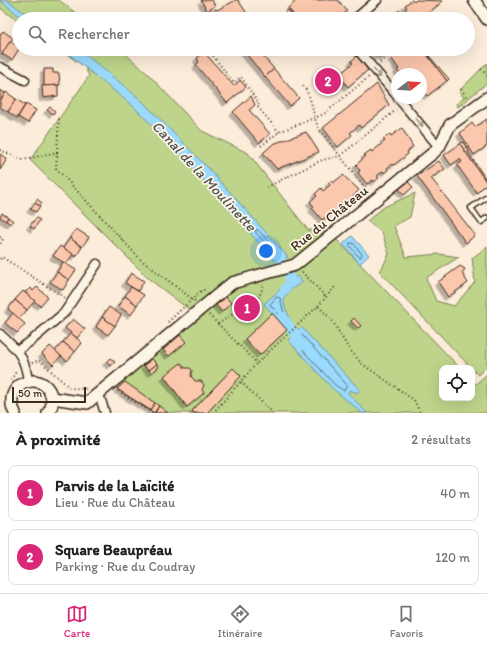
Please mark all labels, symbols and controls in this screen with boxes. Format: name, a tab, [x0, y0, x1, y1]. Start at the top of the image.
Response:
search box	[12, 12, 475, 56]
icon: search	[26, 23, 48, 45]
text: Rechercher	[58, 25, 130, 43]
pin: 2	[315, 66, 341, 96]
one-way arrow	[373, 67, 382, 78]
north arrow	[391, 68, 427, 104]
water label: Canal de la Moulinette	[148, 117, 260, 236]
one-way arrow	[414, 117, 423, 128]
street label: Rue du Château	[287, 182, 372, 255]
your location	[256, 241, 276, 261]
pin: 1	[234, 293, 260, 323]
map controls	[439, 365, 475, 401]
button: locate	[439, 365, 475, 401]
scale bar	[12, 385, 86, 404]
text: 50 m	[18, 387, 42, 400]
text: À proximité	[16, 429, 101, 449]
text: 2 résultats	[411, 432, 471, 447]
text: Parvis de la Laïcité	[55, 477, 175, 495]
text: 1	[27, 486, 33, 501]
text: 40 m	[440, 486, 470, 501]
text: Lieu · Rue du Château	[55, 495, 175, 510]
text: Square Beaupréau	[55, 541, 172, 559]
text: 2	[27, 550, 33, 565]
text: 120 m	[435, 550, 470, 565]
text: Parking · Rue du Coudray	[55, 559, 195, 574]
tab: Carte	[64, 603, 90, 640]
tab: Itinéraire	[218, 603, 262, 640]
tab: Favoris	[390, 603, 423, 640]

